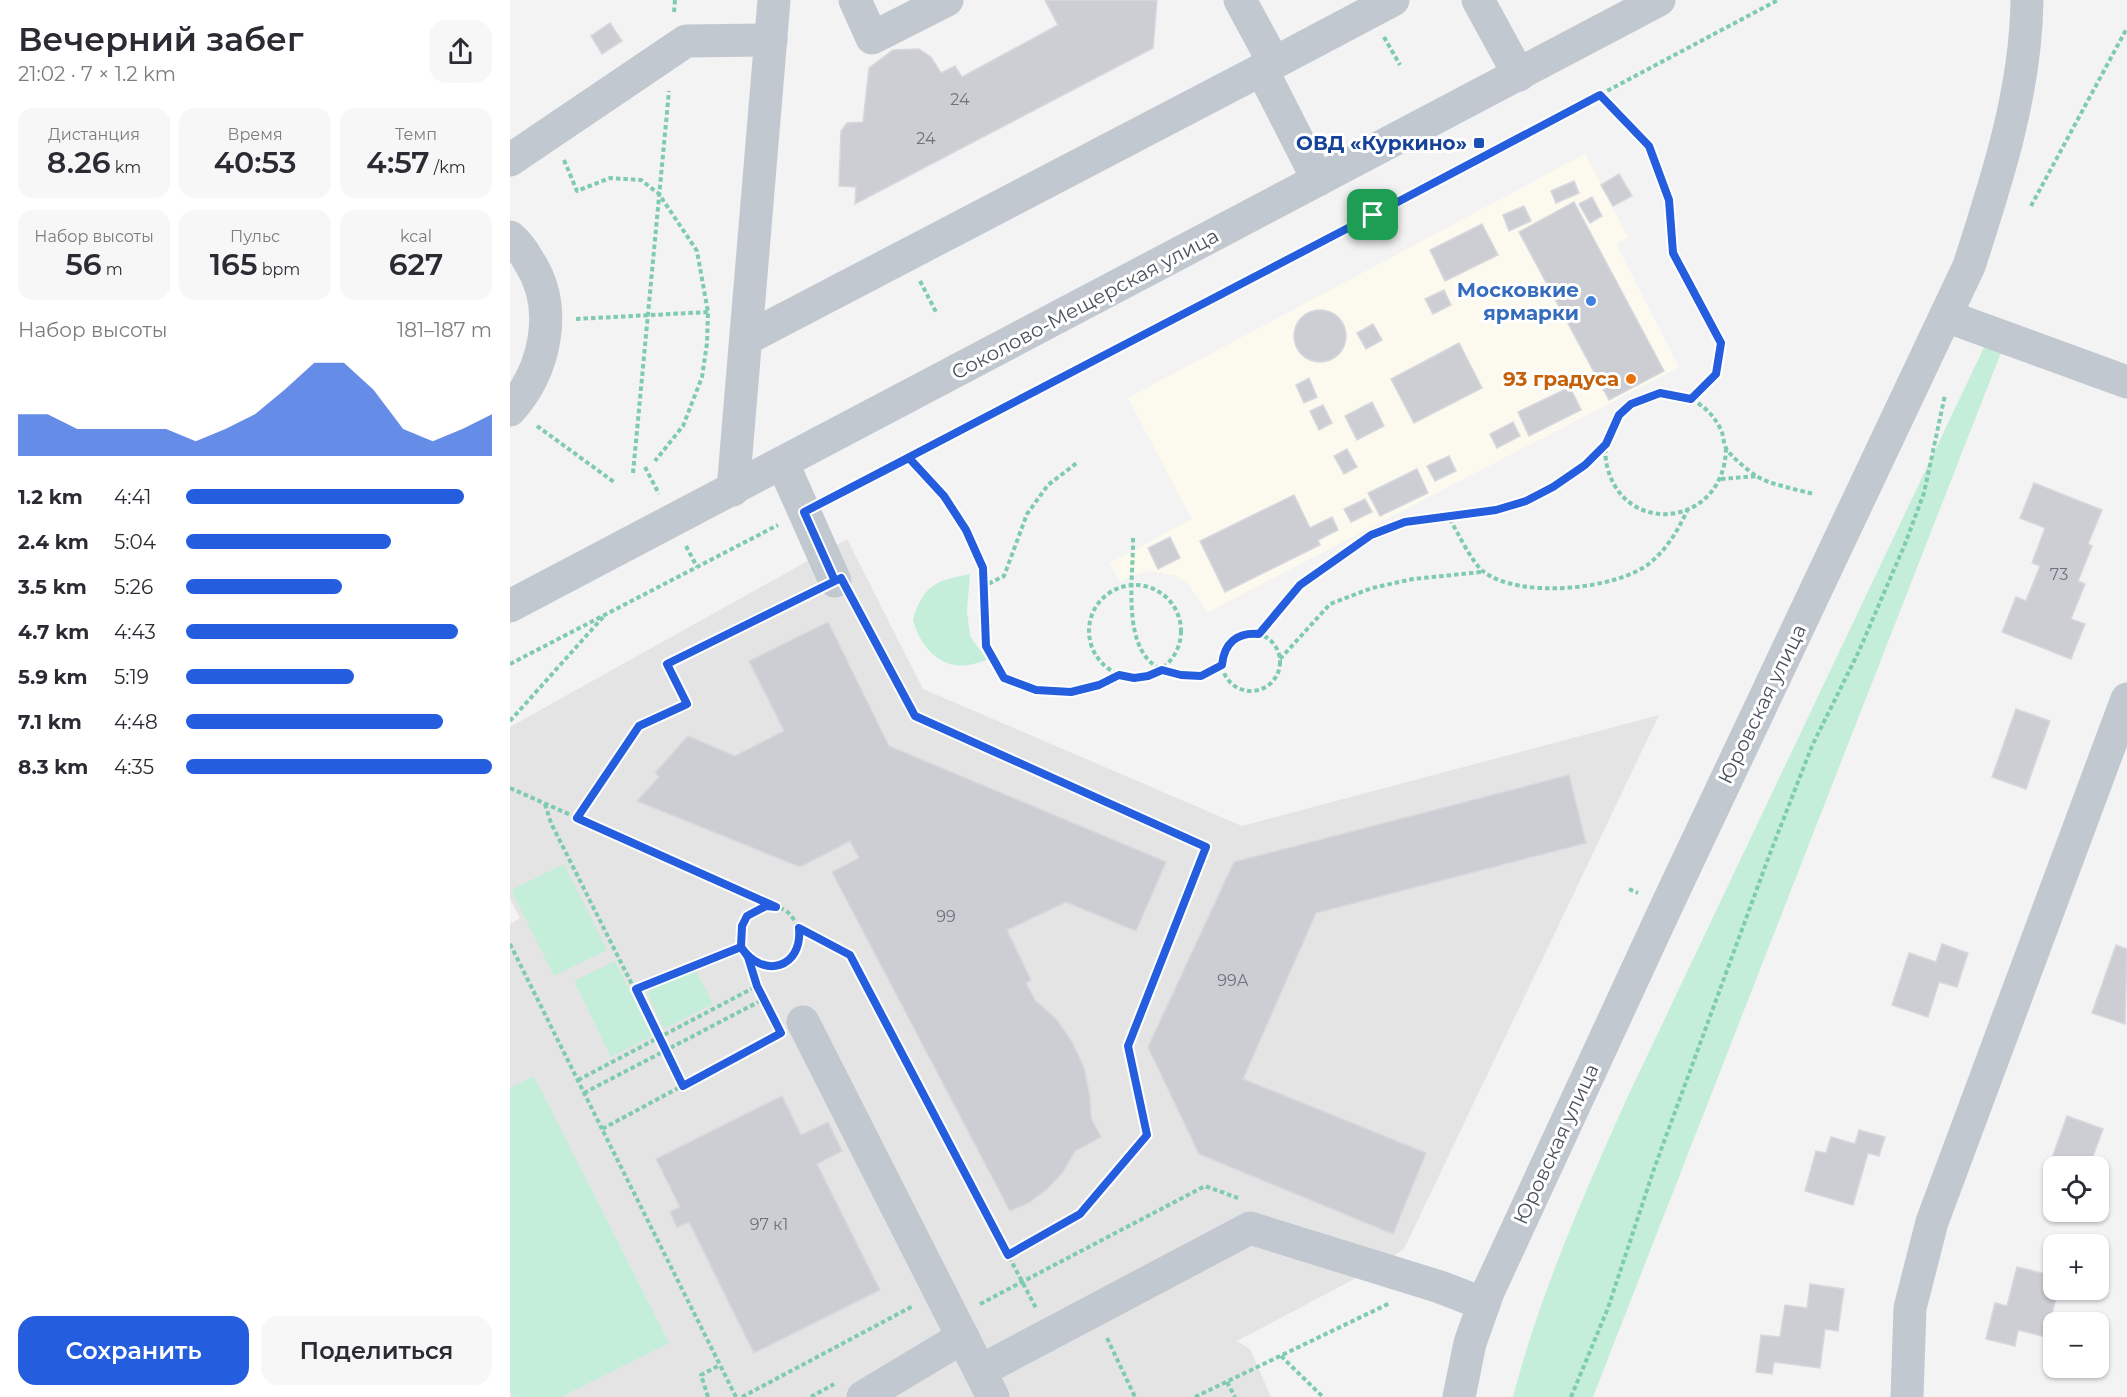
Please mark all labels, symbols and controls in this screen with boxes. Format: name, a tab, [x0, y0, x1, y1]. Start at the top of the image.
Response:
text: Вечерний забег	[18, 19, 304, 59]
button: share	[429, 20, 492, 83]
text: 21:02 · 7 × 1.2 km	[18, 62, 176, 86]
house number: 24	[950, 90, 970, 109]
text: Дистанция	[48, 125, 140, 144]
text: Время	[227, 125, 283, 144]
text: Темп	[395, 125, 437, 144]
house number: 24	[916, 129, 936, 148]
place label: ОВД «Куркино»	[1296, 131, 1467, 155]
marker: ОВД «Куркино»	[1472, 136, 1486, 150]
text: 8.26	[47, 144, 111, 181]
text: 40:53	[214, 144, 296, 181]
text: 4:57	[366, 144, 430, 181]
text: km	[111, 158, 141, 177]
text: /km	[430, 158, 466, 177]
pin	[1347, 189, 1398, 240]
icon: arrive	[1356, 198, 1389, 231]
street label: Соколово-Мещерская улица	[947, 223, 1223, 385]
text: Набор высоты	[34, 227, 154, 246]
text: Пульс	[230, 227, 280, 246]
text: kcal	[400, 227, 432, 246]
text: 56	[65, 246, 102, 283]
text: 165	[210, 246, 257, 283]
text: 627	[389, 246, 443, 283]
text: m	[102, 260, 123, 279]
text: bpm	[257, 260, 300, 279]
place label: Московкие ярмарки	[1457, 278, 1579, 325]
marker: Московкие ярмарки	[1584, 294, 1598, 308]
text: Набор высоты	[18, 318, 167, 342]
text: 181–187 m	[397, 318, 492, 342]
place label: 93 градуса	[1503, 367, 1619, 391]
marker: 93 градуса	[1624, 372, 1638, 386]
text: 1.2 km	[18, 485, 83, 509]
text: 4:41	[114, 485, 152, 509]
text: 2.4 km	[18, 530, 89, 554]
text: 5:04	[114, 530, 156, 554]
house number: 73	[2050, 565, 2068, 584]
text: 3.5 km	[18, 575, 87, 599]
text: 5:26	[114, 575, 153, 599]
text: 4.7 km	[18, 620, 89, 644]
text: 4:43	[114, 620, 156, 644]
street label: Юровская улица	[1713, 620, 1811, 788]
text: 5.9 km	[18, 665, 88, 689]
text: 5:19	[114, 665, 149, 689]
text: 7.1 km	[18, 710, 82, 734]
text: 4:48	[114, 710, 158, 734]
text: 8.3 km	[18, 755, 88, 779]
text: 4:35	[114, 755, 154, 779]
house number: 99	[936, 907, 956, 926]
house number: 99А	[1217, 971, 1249, 990]
street label: Юровская улица	[1508, 1060, 1604, 1228]
map controls	[2043, 1156, 2109, 1378]
button: locate	[2043, 1156, 2109, 1222]
house number: 97 к1	[750, 1215, 788, 1234]
button: +	[2043, 1234, 2109, 1300]
button: −	[2043, 1312, 2109, 1378]
button: Сохранить	[18, 1316, 249, 1385]
button: Поделиться	[261, 1316, 492, 1385]

